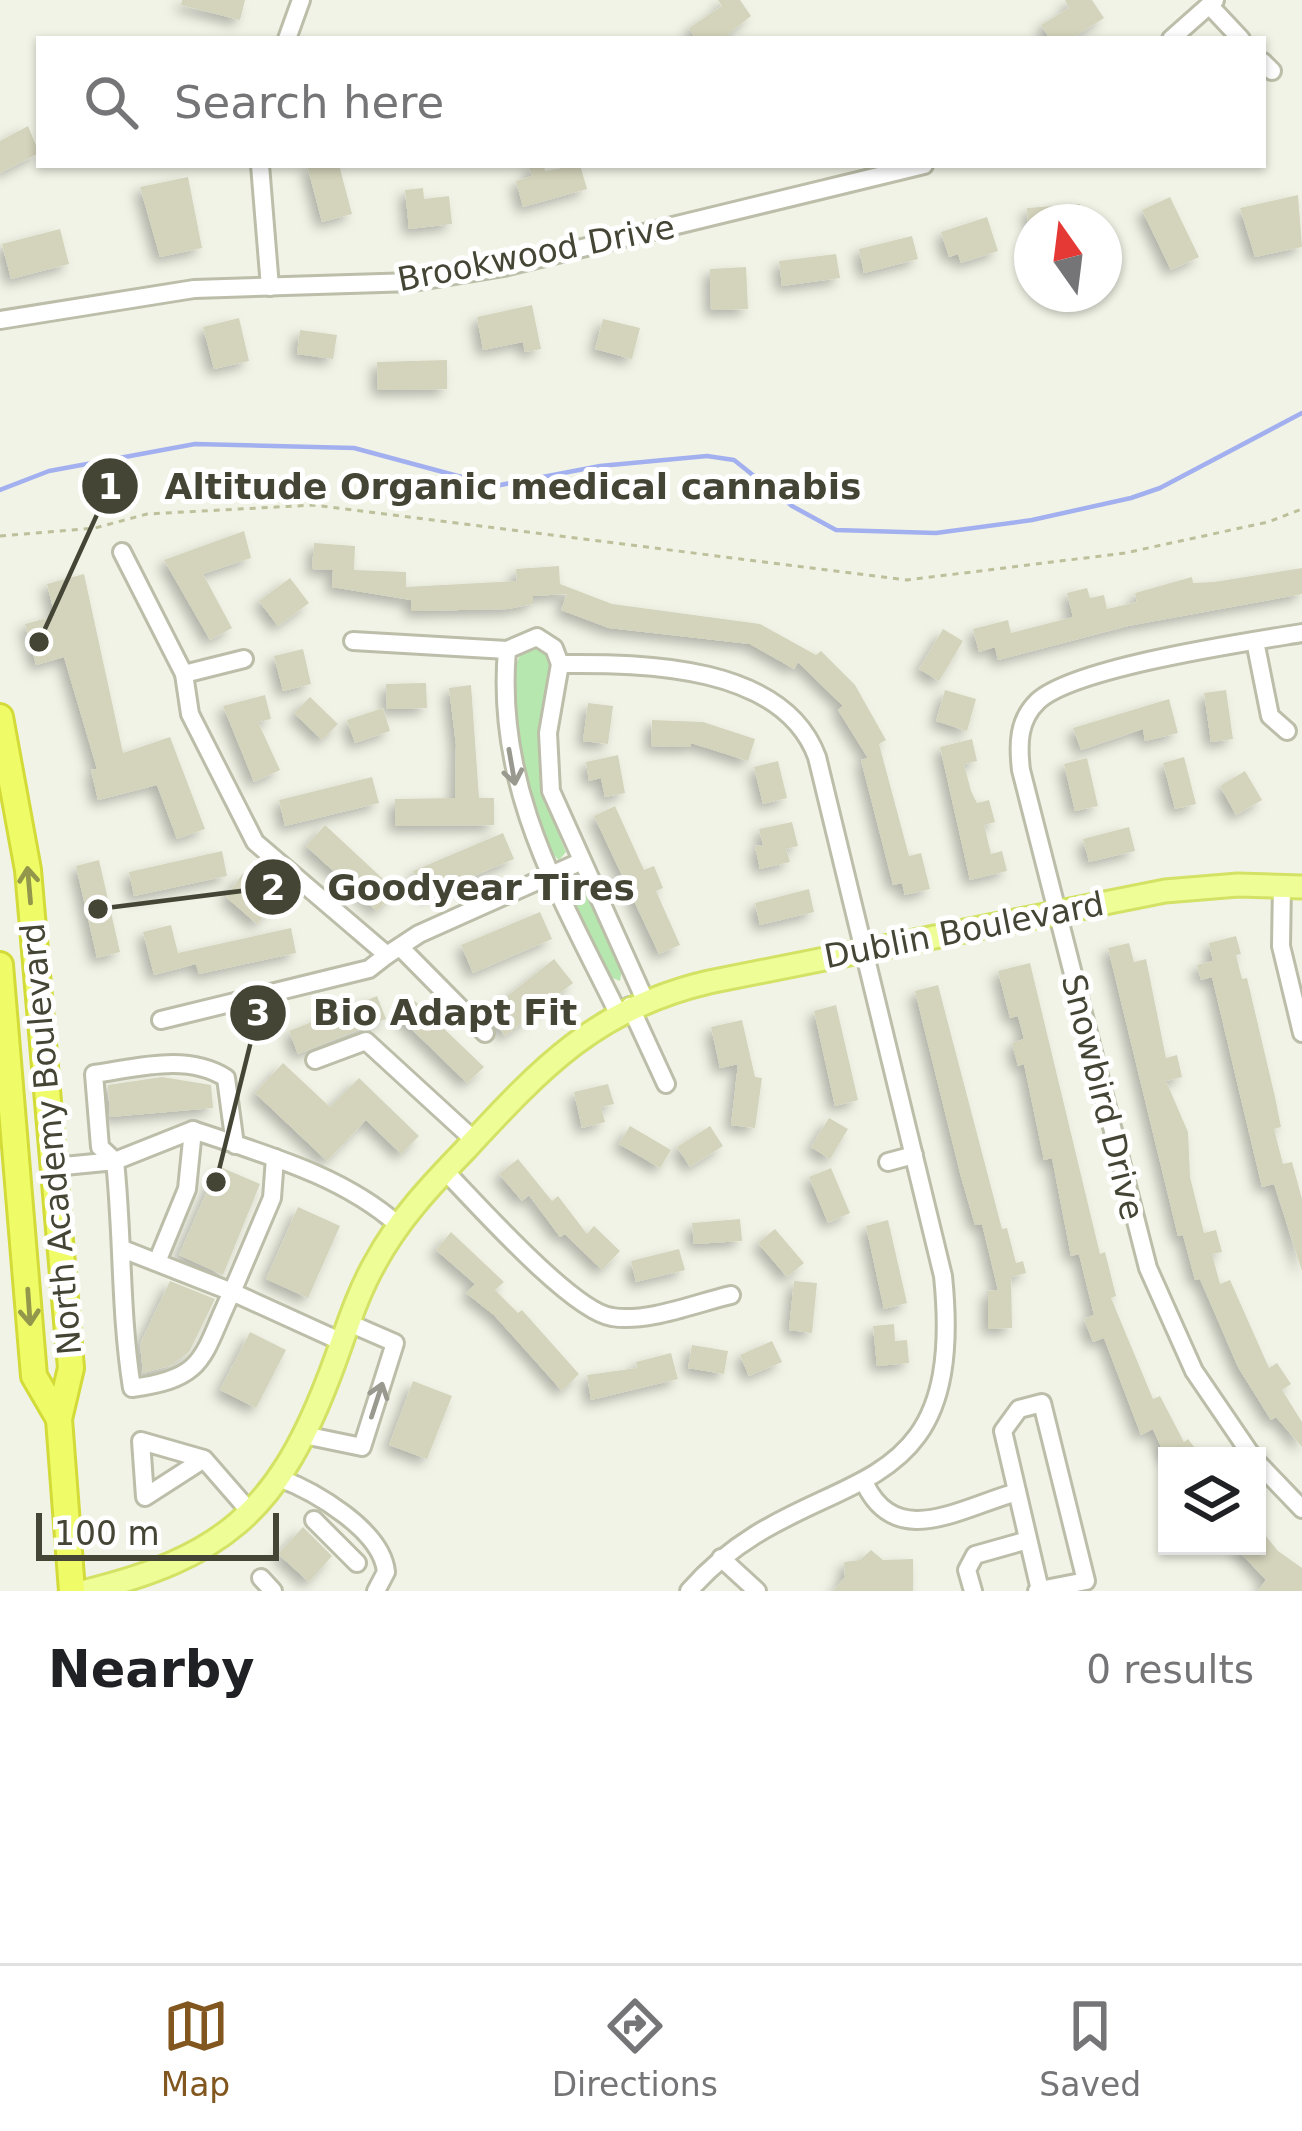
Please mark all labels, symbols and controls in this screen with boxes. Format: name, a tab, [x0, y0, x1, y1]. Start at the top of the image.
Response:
search box	[36, 36, 1266, 168]
icon: search	[78, 69, 144, 135]
text: Search here	[174, 76, 444, 129]
north arrow	[1014, 204, 1122, 312]
street label: Brookwood Drive	[394, 207, 678, 299]
callout: Altitude Organic medical cannabis	[80, 450, 885, 522]
text: 1	[97, 466, 123, 507]
text: Altitude Organic medical cannabis	[165, 466, 861, 507]
one-way arrow	[502, 746, 524, 785]
callout: Goodyear Tires	[243, 851, 659, 923]
one-way arrow	[17, 866, 40, 905]
text: 2	[260, 867, 286, 908]
text: Goodyear Tires	[327, 867, 635, 908]
street label: Dublin Boulevard	[821, 884, 1107, 976]
street label: North Academy Boulevard	[13, 921, 89, 1357]
street label: Snowbird Drive	[1054, 970, 1152, 1224]
callout: Bio Adapt Fit	[228, 977, 601, 1049]
text: 3	[245, 992, 271, 1033]
text: Bio Adapt Fit	[313, 992, 577, 1033]
one-way arrow	[17, 1287, 40, 1326]
one-way arrow	[368, 1381, 390, 1419]
map controls	[1158, 1447, 1266, 1555]
button: layers	[1158, 1447, 1266, 1555]
scale bar	[36, 1507, 279, 1560]
text: 100 m	[54, 1514, 160, 1553]
text: Nearby	[48, 1640, 255, 1699]
text: 0 results	[1086, 1647, 1254, 1692]
tab: Map	[161, 1993, 230, 2104]
tab: Directions	[552, 1993, 718, 2104]
tab: Saved	[1039, 1993, 1141, 2104]

